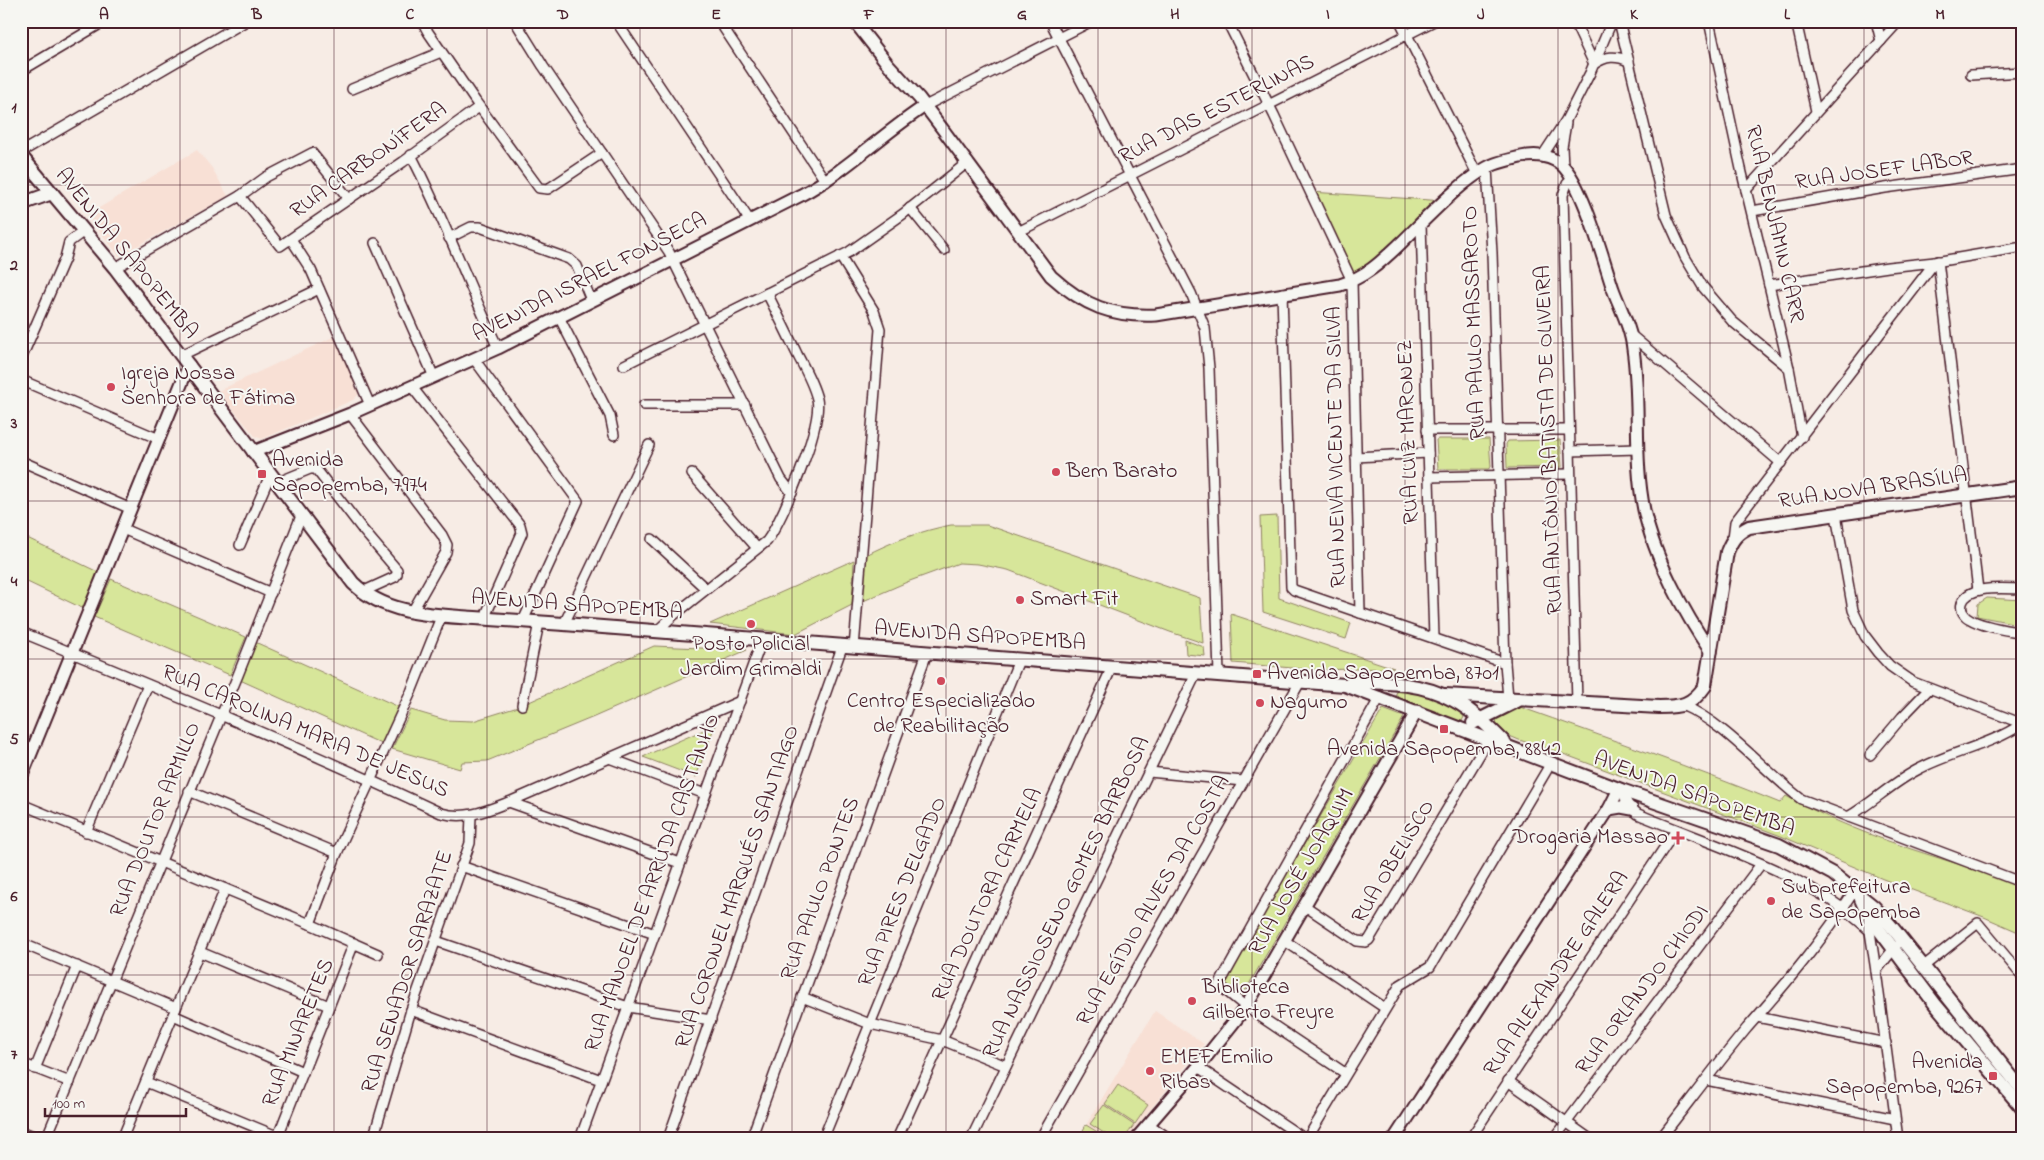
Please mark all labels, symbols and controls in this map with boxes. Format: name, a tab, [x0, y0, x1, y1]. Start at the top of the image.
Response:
text: A	[99, 3, 109, 27]
text: B	[251, 3, 263, 27]
text: C	[406, 3, 415, 27]
text: D	[556, 3, 569, 27]
text: E	[711, 3, 721, 27]
text: F	[863, 3, 875, 27]
text: G	[1017, 3, 1027, 27]
text: H	[1170, 3, 1180, 27]
text: I	[1326, 3, 1330, 27]
text: J	[1477, 3, 1485, 27]
text: K	[1630, 3, 1639, 27]
text: L	[1784, 3, 1791, 27]
text: M	[1935, 3, 1945, 27]
street label: RUA DAS ESTERLINAS	[1114, 47, 1320, 173]
street label: RUA CARBONÍFERA	[284, 95, 454, 227]
text: 1	[11, 96, 17, 120]
street label: RUA BENJAMIN CARR	[1736, 122, 1812, 326]
street label: RUA JOSEF LABOR	[1793, 143, 1976, 199]
street label: AVENIDA SAPOPEMBA	[47, 161, 205, 347]
street label: AVENIDA ISRAEL FONSECA	[467, 205, 713, 351]
street label: RUA PAULO MASSAROTO	[1455, 205, 1495, 441]
text: 2	[9, 254, 18, 278]
street label: RUA ANTÔNIO BATISTA DE OLIVEIRA	[1528, 265, 1572, 615]
street label: RUA NEIVA VICENTE DA SILVA	[1319, 306, 1355, 588]
street label: RUA LUIZ MARONEZ	[1390, 339, 1428, 525]
place label: Igreja Nossa Senhora de Fátima	[121, 358, 295, 415]
marker: Igreja Nossa Senhora de Fátima	[105, 381, 117, 393]
text: 3	[10, 412, 18, 436]
place label: Avenida Sapopemba, 7974	[272, 445, 427, 502]
place label: Bem Barato	[1065, 456, 1177, 488]
street label: RUA NOVA BRASÍLIA	[1776, 460, 1970, 518]
marker: Bem Barato	[1050, 466, 1062, 478]
marker: Avenida Sapopemba, 7974	[256, 468, 268, 480]
text: 4	[10, 570, 18, 594]
street label: AVENIDA SAPOPEMBA	[470, 583, 684, 629]
place label: Smart Fit	[1030, 584, 1119, 616]
marker: Smart Fit	[1014, 594, 1026, 606]
street label: AVENIDA SAPOPEMBA	[873, 614, 1087, 660]
marker: Posto Policial Jardim Grimaldi	[745, 618, 757, 630]
place label: Posto Policial Jardim Grimaldi	[680, 629, 822, 686]
street label: RUA CAROLINA MARIA DE JESUS	[156, 657, 454, 807]
place label: Avenida Sapopemba, 8701	[1267, 658, 1499, 690]
marker: Avenida Sapopemba, 8701	[1251, 668, 1263, 680]
marker: Centro Especializado de Reabilitação	[935, 675, 947, 687]
place label: Centro Especializado de Reabilitação	[847, 686, 1035, 743]
place label: Nagumo	[1270, 687, 1348, 720]
marker: Nagumo	[1254, 697, 1266, 709]
street label: RUA MANOEL DE ARRUDA CASTANHO	[577, 709, 729, 1057]
street label: RUA DOUTOR ARMILLO	[102, 718, 210, 922]
street label: RUA CORONEL MARQUÉS SANTIAGO	[668, 721, 808, 1053]
marker: Avenida Sapopemba, 8842	[1438, 723, 1450, 735]
text: 5	[9, 728, 19, 752]
street label: RUA NASSIOSENO GOMES BARBOSA	[975, 731, 1159, 1065]
place label: Avenida Sapopemba, 8842	[1327, 734, 1561, 766]
street label: AVENIDA SAPOPEMBA	[1589, 744, 1799, 846]
street label: RUA EGÍDIO ALVES DA COSTA	[1069, 770, 1239, 1032]
street label: RUA JOSÉ JOAQUIM	[1241, 782, 1363, 962]
street label: RUA DOUTORA CARMELA	[924, 783, 1052, 1007]
street label: RUA PIRES DELGADO	[850, 792, 956, 992]
street label: RUA PAULO PONTES	[773, 793, 869, 985]
street label: RUA OBELISCO	[1344, 794, 1444, 930]
place label: Drogaria Massao	[1512, 822, 1668, 855]
marker: Drogaria Massao	[1672, 832, 1684, 844]
street label: RUA SENADOR SARAZATE	[354, 847, 462, 1097]
street label: RUA ALEXANDRE GALERA	[1476, 865, 1638, 1083]
place label: Subprefeitura de Sapopemba	[1781, 872, 1921, 929]
text: 6	[9, 885, 18, 909]
marker: Subprefeitura de Sapopemba	[1765, 895, 1777, 907]
street label: RUA ORLANDO CHIODI	[1568, 898, 1718, 1082]
street label: RUA MINARETES	[255, 954, 343, 1112]
place label: Biblioteca Gilberto Freyre	[1201, 972, 1334, 1030]
marker: Biblioteca Gilberto Freyre	[1186, 995, 1198, 1007]
place label: EMEF Emilio Ribas	[1160, 1042, 1273, 1099]
text: 7	[11, 1043, 18, 1067]
place label: Avenida Sapopemba, 9267	[1826, 1047, 1983, 1104]
marker: EMEF Emilio Ribas	[1144, 1065, 1156, 1077]
marker: Avenida Sapopemba, 9267	[1987, 1070, 1999, 1082]
scale bar	[45, 1085, 186, 1117]
text: 100 m	[52, 1093, 85, 1115]

